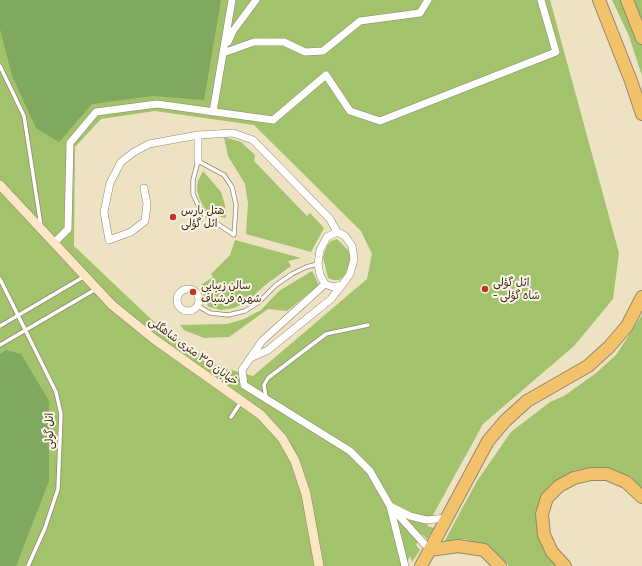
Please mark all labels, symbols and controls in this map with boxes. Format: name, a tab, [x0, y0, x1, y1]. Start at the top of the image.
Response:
place label: هتل پارس ائل گؤلی	[181, 204, 224, 230]
marker: هتل پارس ائل گؤلی	[168, 212, 178, 222]
place label: ائل گؤلی - شاه گؤلی	[493, 276, 540, 302]
place label: سالن زیبایی شهره فرشباف	[201, 279, 261, 305]
marker: ائل گؤلی - شاه گؤلی	[480, 284, 490, 294]
marker: سالن زیبایی شهره فرشباف	[188, 287, 198, 297]
street label: خیابان ۳۵ متری شاهگلی	[146, 315, 240, 389]
street label: ائل گولی	[43, 413, 57, 449]

